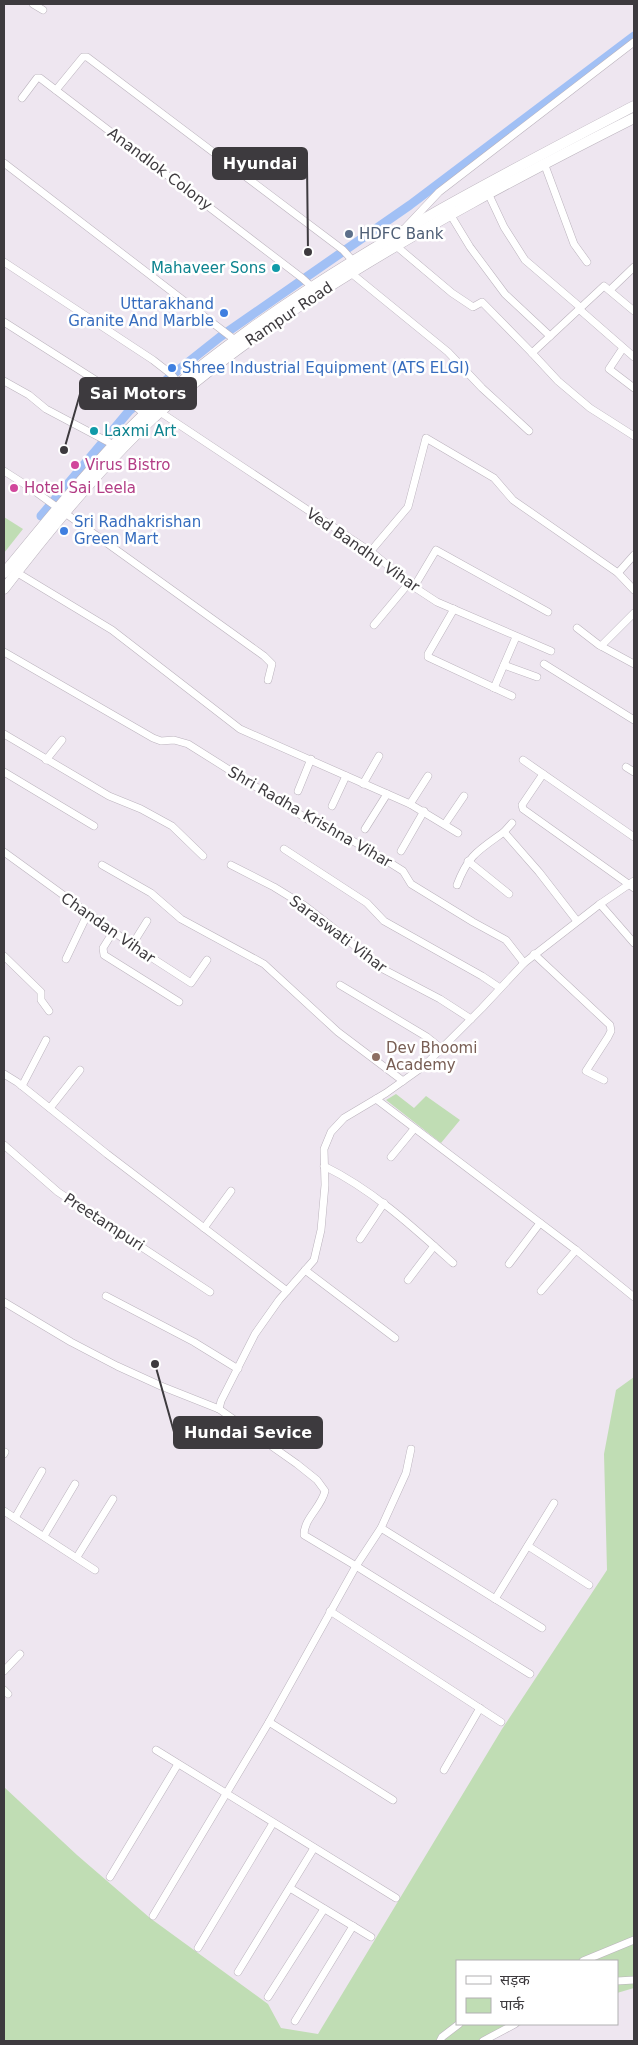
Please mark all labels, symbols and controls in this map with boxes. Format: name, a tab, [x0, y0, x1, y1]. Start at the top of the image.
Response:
street label: Anandlok Colony	[104, 124, 216, 214]
callout: Hyundai	[213, 148, 307, 179]
text: Hyundai	[223, 154, 297, 173]
place label: HDFC Bank	[359, 225, 444, 243]
marker: HDFC Bank	[343, 228, 355, 240]
place label: Mahaveer Sons	[151, 259, 266, 277]
marker: Mahaveer Sons	[270, 262, 282, 274]
street label: Rampur Road	[242, 278, 336, 350]
place label: Uttarakhand Granite And Marble	[68, 295, 214, 330]
marker: Uttarakhand Granite And Marble	[218, 307, 230, 319]
place label: Shree Industrial Equipment (ATS ELGI)	[182, 359, 470, 377]
marker: Shree Industrial Equipment (ATS ELGI)	[166, 362, 178, 374]
callout: Sai Motors	[80, 378, 196, 409]
text: Sai Motors	[90, 384, 186, 403]
place label: Laxmi Art	[104, 422, 176, 440]
marker: Laxmi Art	[88, 425, 100, 437]
place label: Virus Bistro	[85, 456, 171, 474]
marker: Virus Bistro	[69, 459, 81, 471]
place label: Hotel Sai Leela	[24, 479, 136, 497]
marker: Hotel Sai Leela	[8, 482, 20, 494]
street label: Ved Bandhu Vihar	[303, 504, 424, 596]
place label: Sri Radhakrishan Green Mart	[74, 513, 201, 548]
marker: Sri Radhakrishan Green Mart	[58, 525, 70, 537]
street label: Shri Radha Krishna Vihar	[225, 763, 396, 872]
street label: Chandan Vihar	[58, 889, 159, 968]
street label: Saraswati Vihar	[286, 892, 391, 977]
place label: Dev Bhoomi Academy	[386, 1039, 477, 1074]
marker: Dev Bhoomi Academy	[370, 1051, 382, 1063]
street label: Preetampuri	[60, 1189, 148, 1255]
callout: Hundai Sevice	[174, 1417, 322, 1448]
text: Hundai Sevice	[184, 1423, 312, 1442]
legend	[456, 1960, 618, 2025]
text: सड़क	[500, 1971, 530, 1989]
text: पार्क	[500, 1996, 524, 2014]

